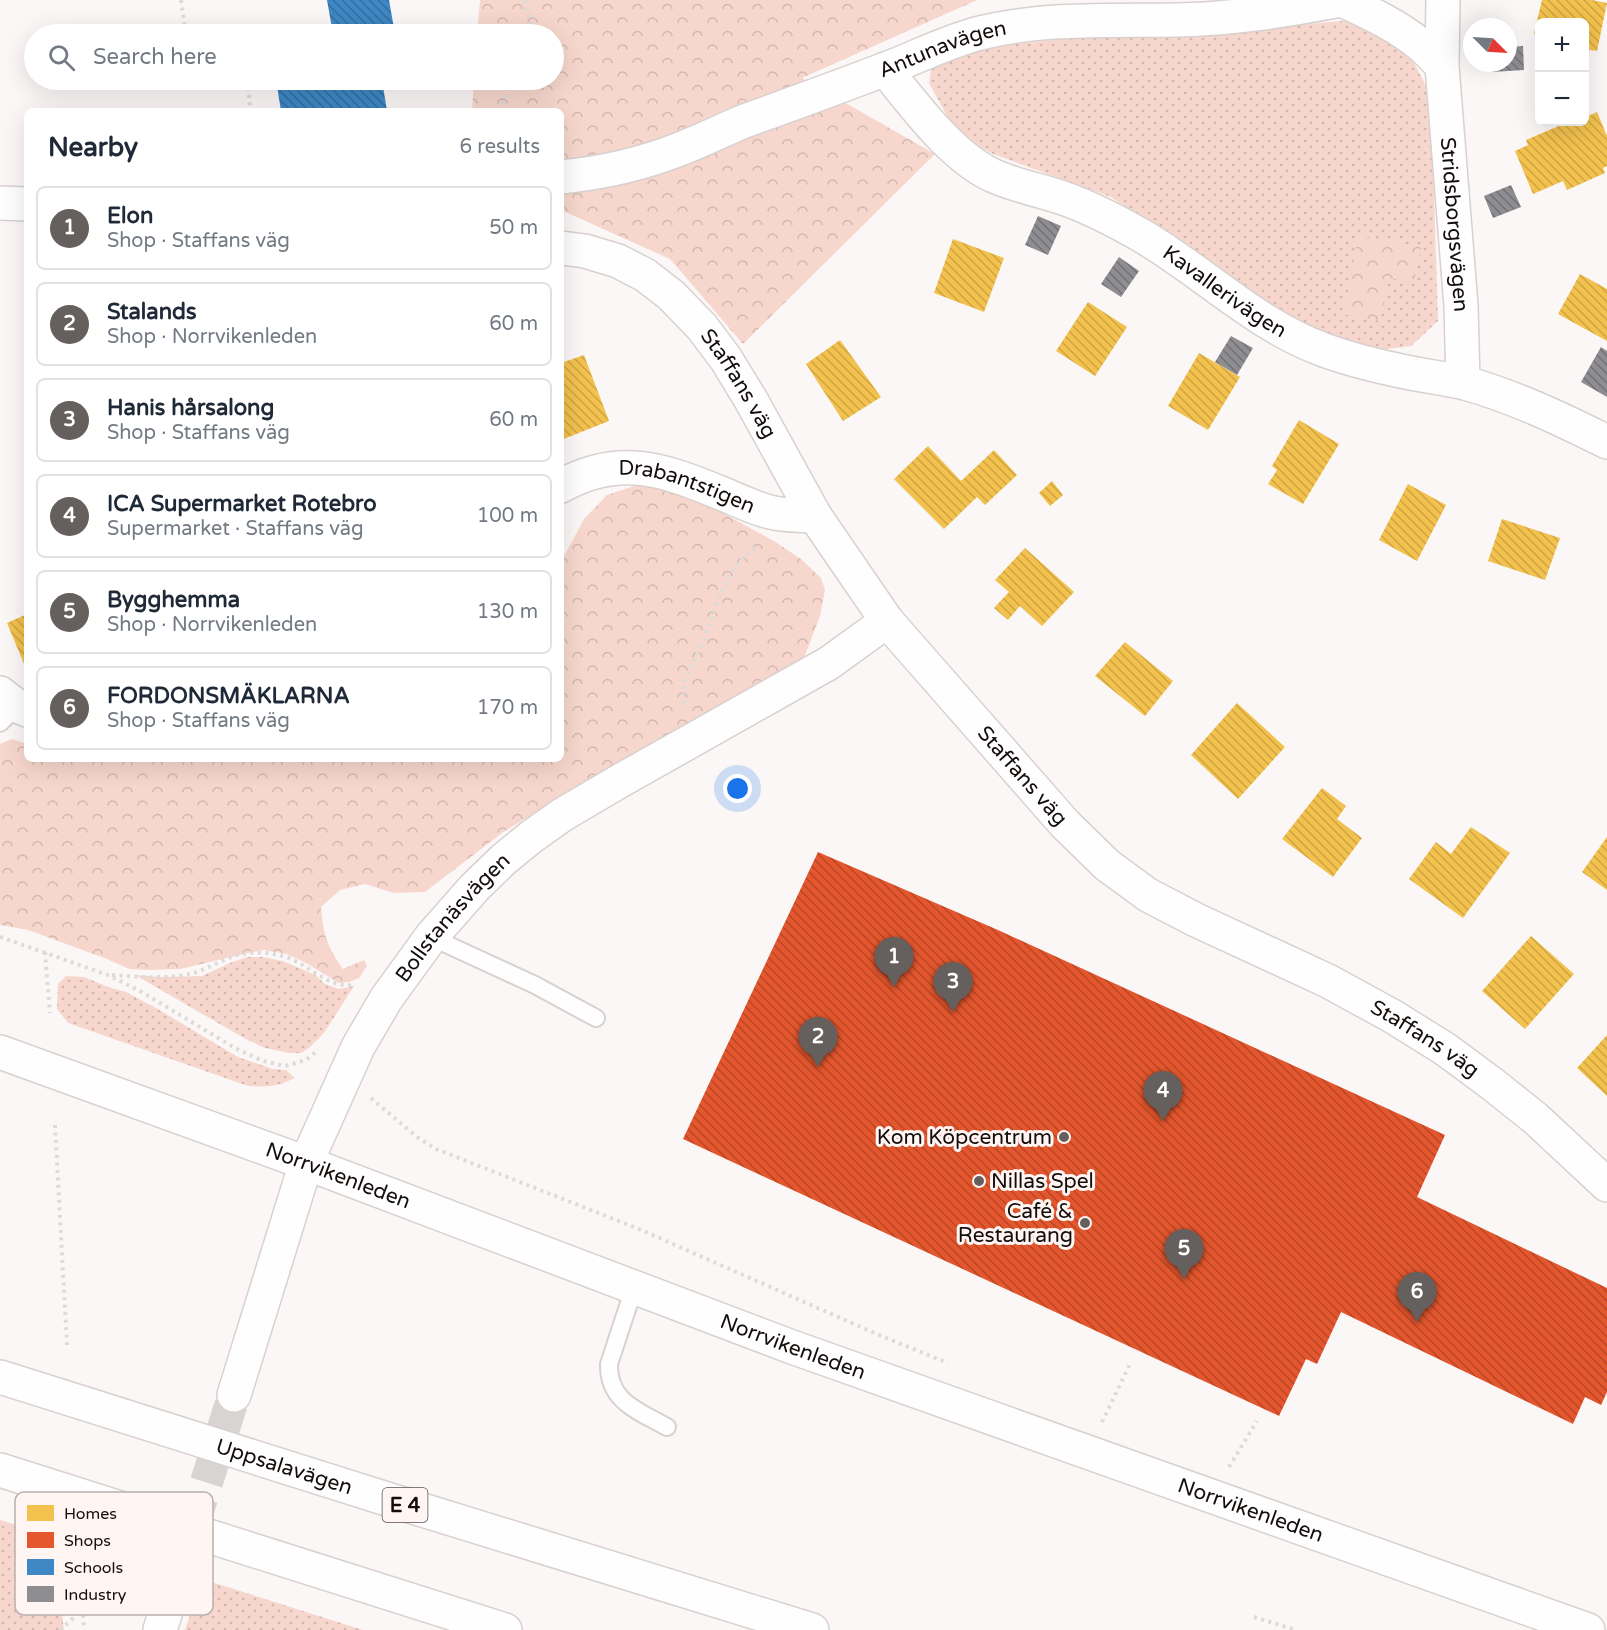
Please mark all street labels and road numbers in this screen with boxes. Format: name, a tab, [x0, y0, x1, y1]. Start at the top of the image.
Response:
street label: Antunavägen	[875, 16, 1008, 83]
street label: Stridsborgsvägen	[1435, 136, 1473, 313]
street label: Kavallerivägen	[1158, 240, 1291, 343]
street label: Staffans väg	[695, 324, 782, 443]
street label: Drabantstigen	[619, 456, 759, 519]
street label: Staffans väg	[972, 721, 1073, 831]
street label: Bollstanäsvägen	[390, 848, 515, 987]
street label: Staffans väg	[1366, 995, 1484, 1083]
street label: Norrvikenleden	[262, 1137, 414, 1214]
street label: Norrvikenleden	[717, 1309, 869, 1385]
street label: Uppsalavägen	[213, 1434, 355, 1500]
street label: Norrvikenleden	[1174, 1473, 1327, 1548]
road number: E 4	[382, 1488, 428, 1522]

